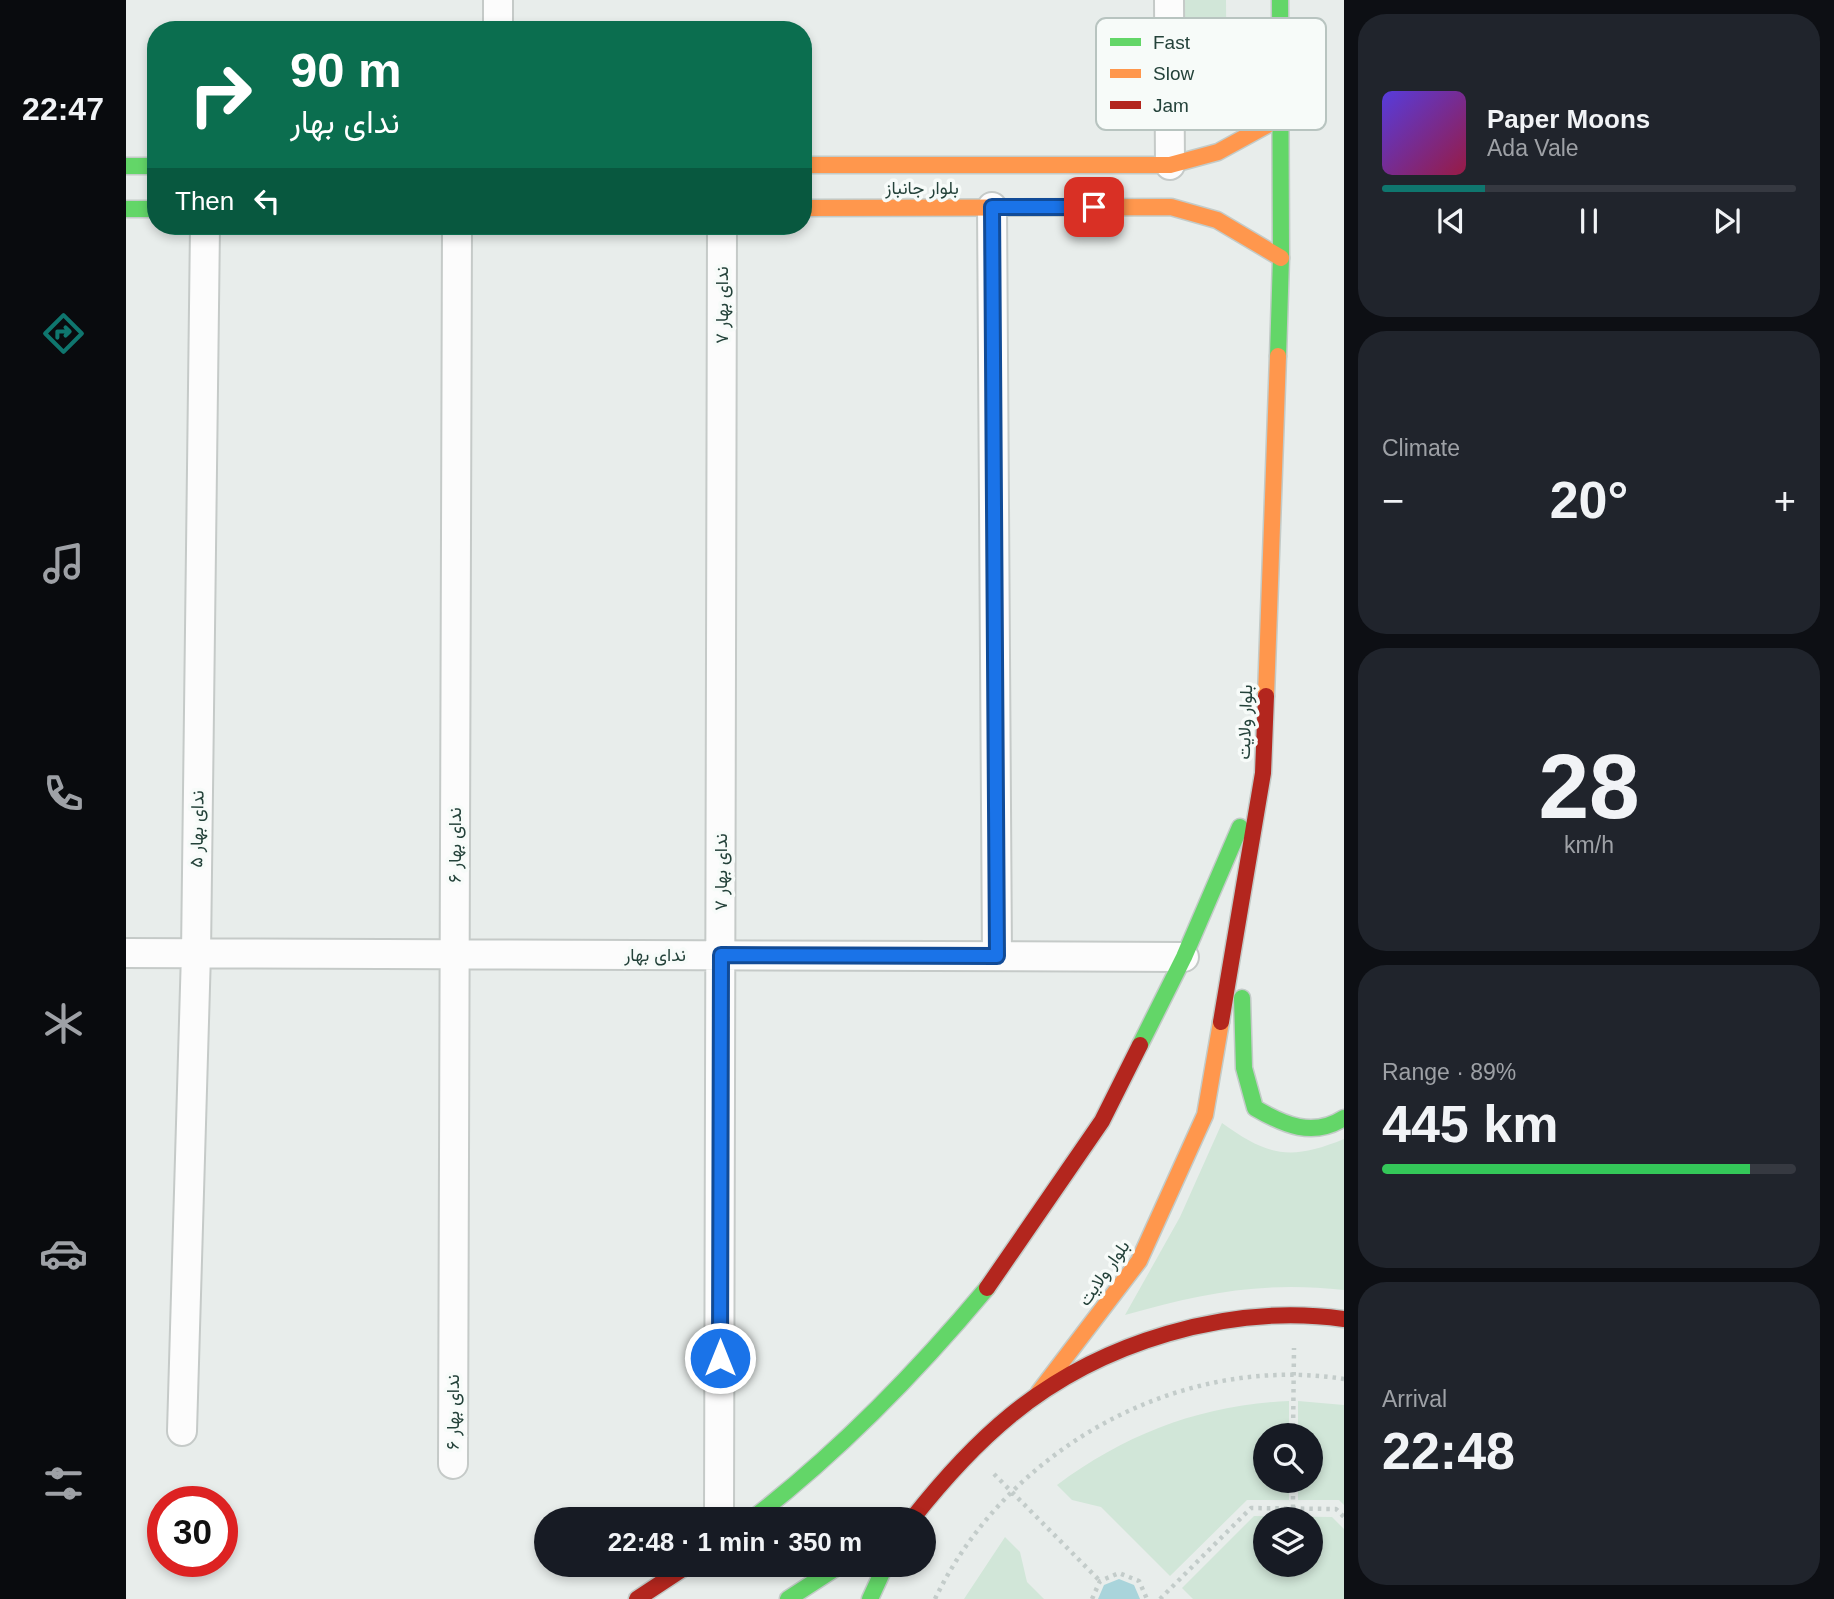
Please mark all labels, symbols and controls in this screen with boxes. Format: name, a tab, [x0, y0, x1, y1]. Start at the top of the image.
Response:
legend	[1096, 18, 1326, 130]
text: Fast	[1153, 32, 1191, 53]
text: 90 m	[290, 43, 402, 97]
icon: right	[175, 49, 266, 140]
text: Slow	[1153, 63, 1194, 84]
text: 22:47	[22, 91, 104, 127]
text: Jam	[1153, 95, 1189, 116]
text: ندای بهار	[290, 104, 400, 140]
text: Paper Moons	[1487, 104, 1650, 134]
text: Ada Vale	[1487, 135, 1579, 161]
pin	[1064, 177, 1124, 237]
street label: بلوار جانباز	[884, 178, 959, 199]
icon: left	[248, 182, 286, 220]
text: Then	[175, 186, 234, 216]
icon: arrive	[1075, 188, 1113, 226]
icon: previous	[1432, 202, 1470, 240]
icon: pause	[1570, 202, 1608, 240]
icon: next	[1708, 202, 1746, 240]
street label: ندای بهار ۷	[712, 266, 733, 344]
icon: directions	[39, 309, 88, 358]
text: Climate	[1382, 435, 1460, 461]
text: 20°	[1550, 471, 1628, 529]
text: −	[1382, 480, 1404, 522]
text: +	[1774, 480, 1796, 522]
icon: music	[39, 539, 88, 588]
street label: بلوار ولایت	[1234, 684, 1257, 760]
text: 28	[1538, 736, 1640, 837]
icon: phone	[39, 769, 88, 818]
street label: ندای بهار ۵	[186, 790, 209, 868]
street label: ندای بهار ۶	[445, 807, 466, 883]
text: km/h	[1564, 832, 1614, 858]
street label: ندای بهار ۷	[711, 833, 732, 911]
street label: ندای بهار	[623, 945, 686, 966]
icon: climate	[39, 999, 88, 1048]
text: Range · 89%	[1382, 1059, 1516, 1085]
text: 445 km	[1382, 1095, 1558, 1153]
icon: car	[39, 1229, 88, 1278]
street label: بلوار ولایت	[1074, 1237, 1135, 1310]
position arrow	[683, 1321, 757, 1395]
street label: ندای بهار ۶	[443, 1374, 464, 1450]
text: Arrival	[1382, 1386, 1447, 1412]
text: 22:48	[1382, 1422, 1515, 1480]
map controls	[1253, 1423, 1323, 1577]
button: search	[1253, 1423, 1323, 1493]
icon: filters	[39, 1459, 88, 1508]
speed limit sign: 30	[147, 1486, 238, 1577]
button: layers	[1253, 1507, 1323, 1577]
text: 22:48 · 1 min · 350 m	[608, 1527, 862, 1557]

